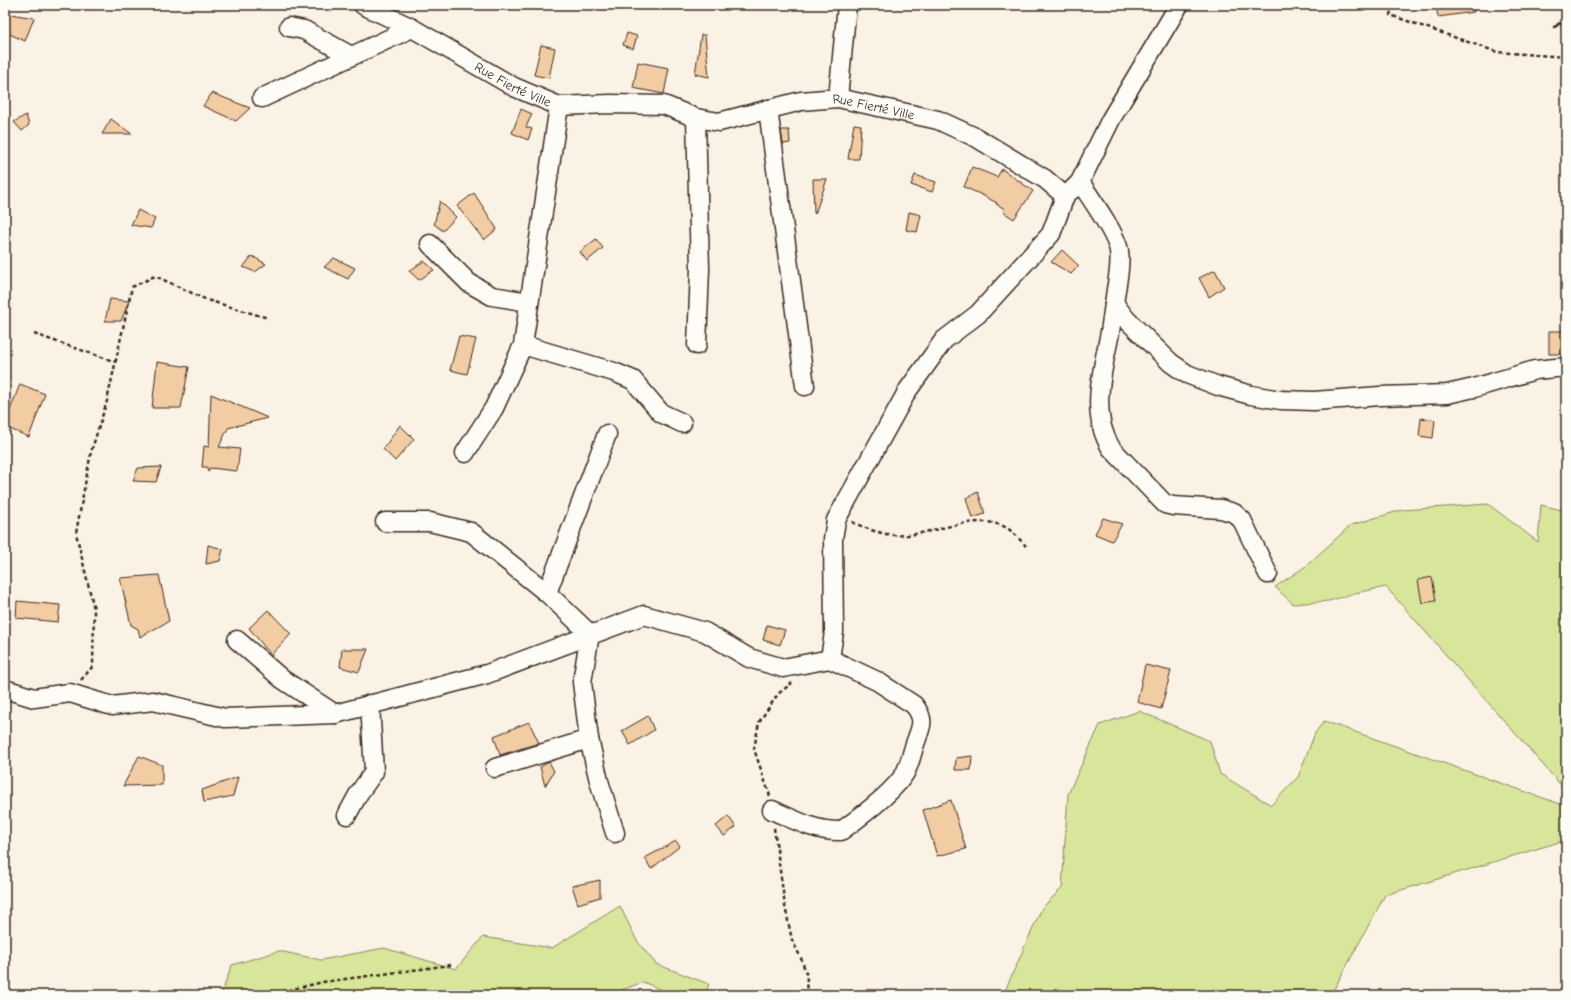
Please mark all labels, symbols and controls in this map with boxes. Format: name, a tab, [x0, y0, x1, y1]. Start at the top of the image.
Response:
street label: Rue Fierté Ville	[472, 59, 554, 110]
street label: Rue Fierté Ville	[832, 90, 917, 122]

